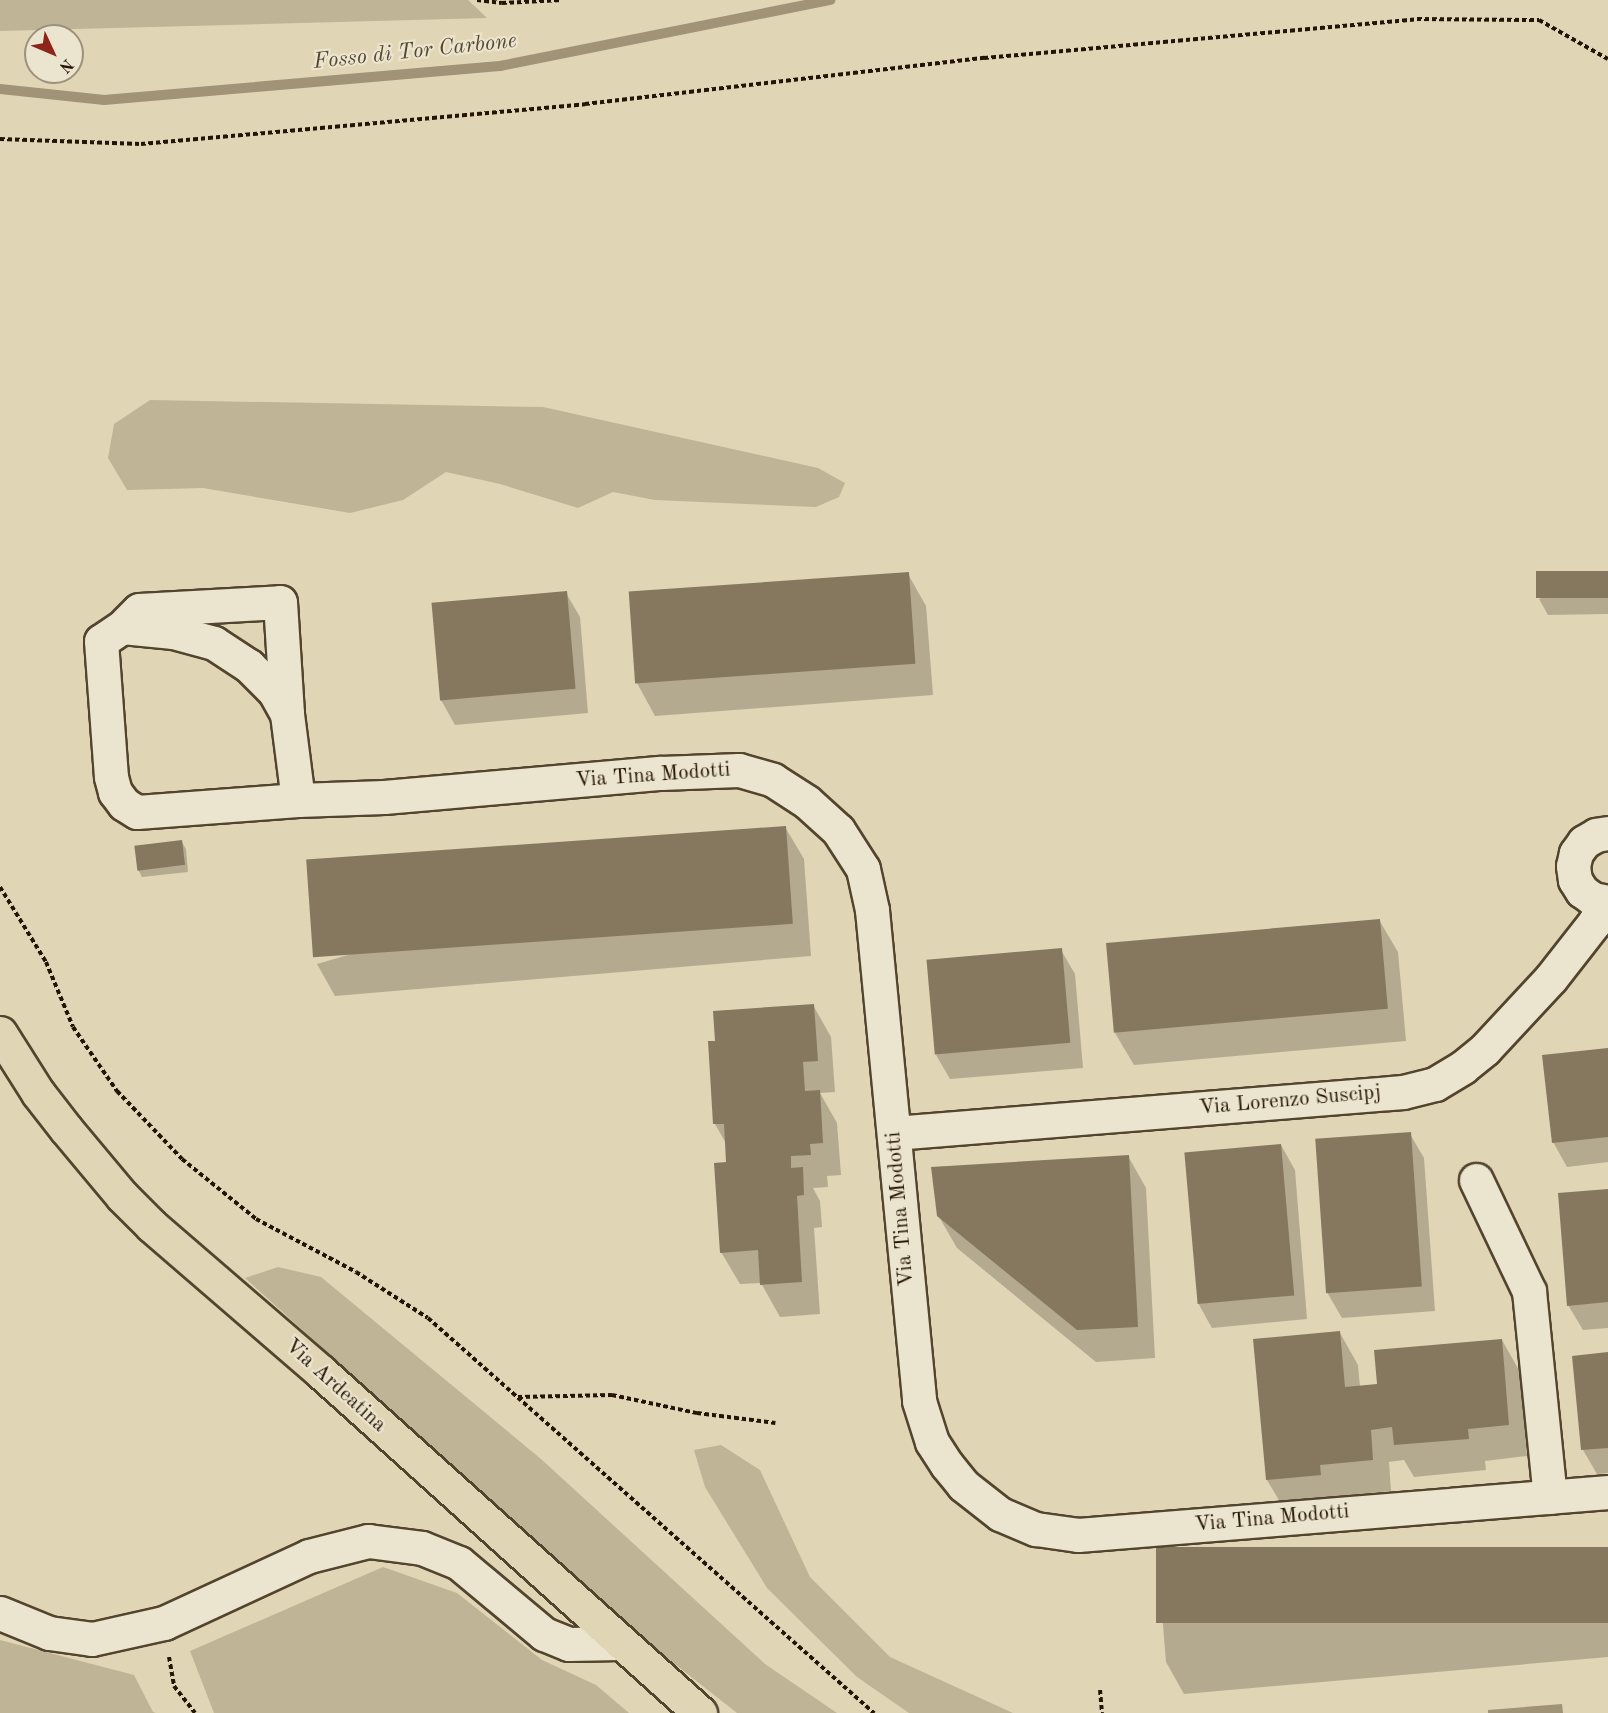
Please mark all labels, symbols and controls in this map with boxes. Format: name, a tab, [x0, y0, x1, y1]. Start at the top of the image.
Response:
north arrow	[24, 24, 84, 84]
water label: Fosso di Tor Carbone	[312, 28, 518, 76]
text: N	[56, 55, 76, 75]
street label: Via Tina Modotti	[575, 758, 731, 794]
street label: Via Lorenzo Suscipj	[1198, 1080, 1382, 1122]
street label: Via Tina Modotti	[882, 1131, 920, 1287]
street label: Via Ardeatina	[279, 1334, 391, 1438]
street label: Via Tina Modotti	[1194, 1500, 1350, 1538]

